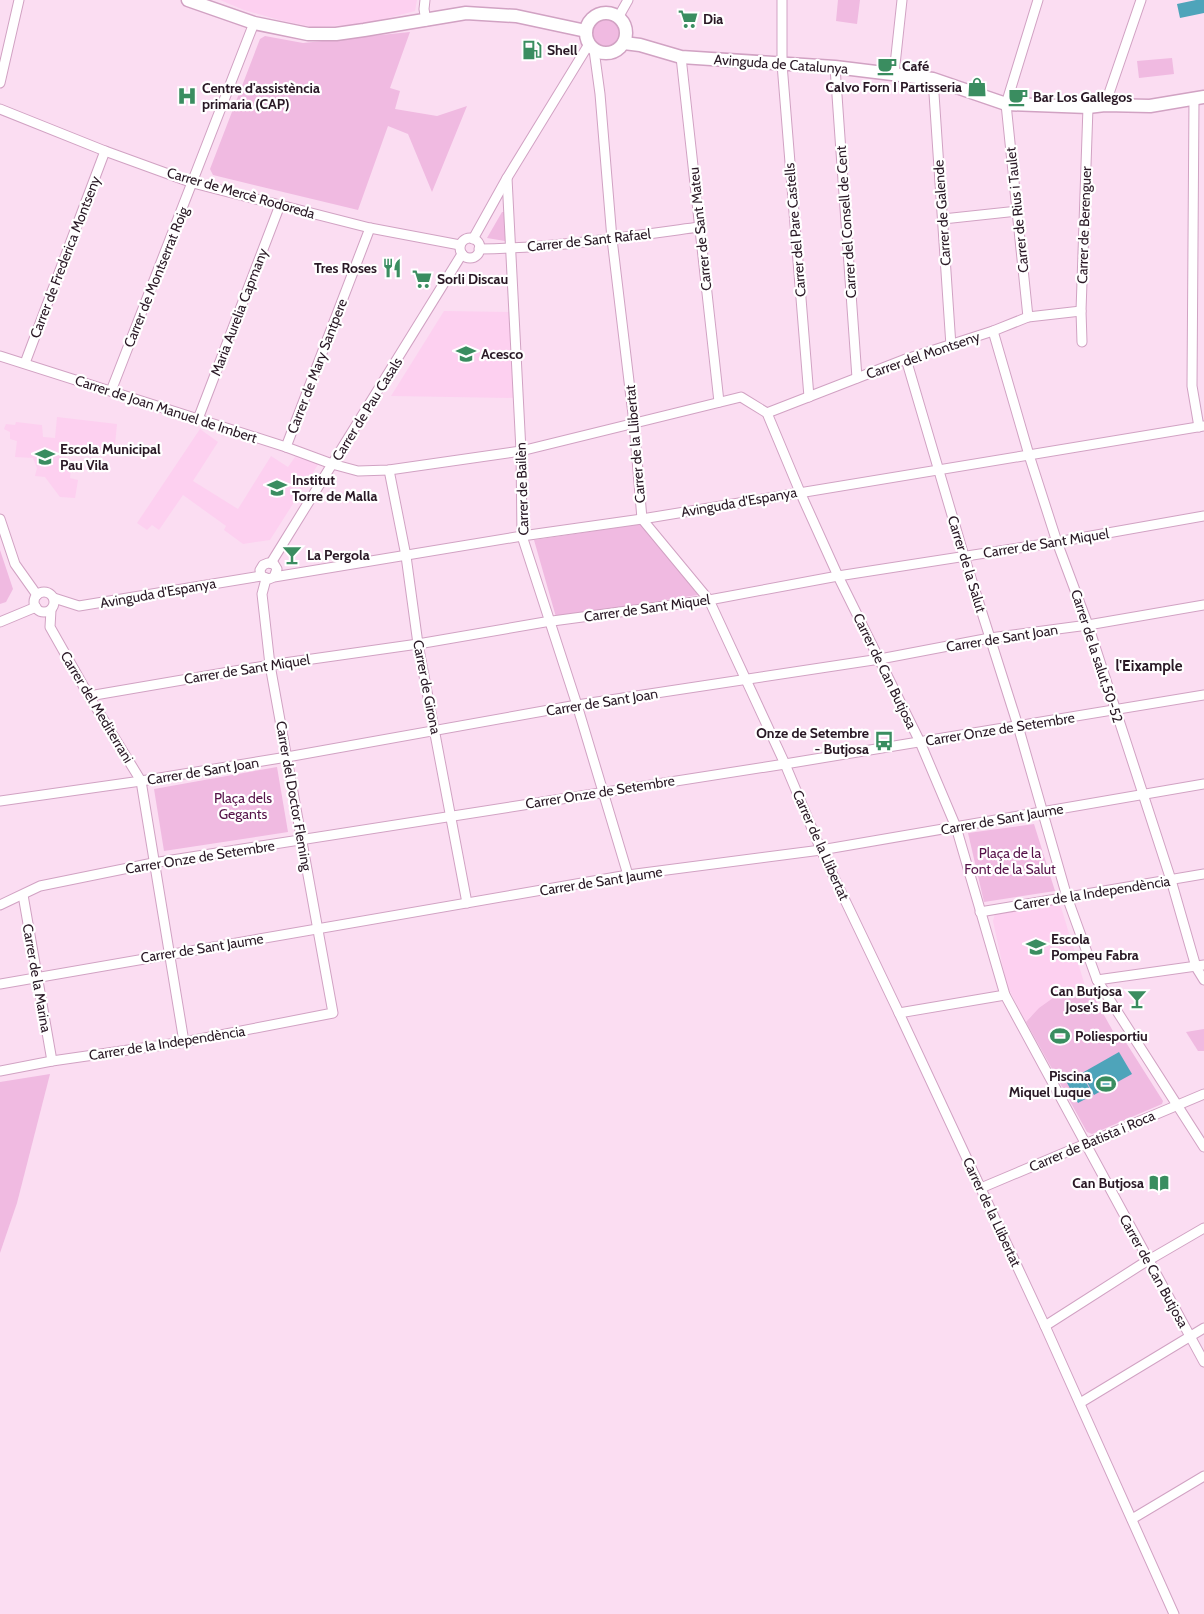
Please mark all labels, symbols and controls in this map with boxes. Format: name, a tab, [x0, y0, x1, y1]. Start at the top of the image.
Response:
supermarket icon: Dia	[677, 8, 699, 30]
place label: Dia	[703, 10, 723, 28]
fuel station icon: Shell	[521, 39, 543, 61]
place label: Shell	[547, 41, 578, 59]
street label: Avinguda de Catalunya	[713, 50, 849, 78]
cafe icon: Café	[876, 55, 898, 77]
place label: Café	[902, 57, 929, 75]
shop icon: Calvo Forn I Partisseria	[966, 76, 988, 98]
place label: Calvo Forn I Partisseria	[826, 78, 962, 96]
place label: Centre d'assistència primaria (CAP)	[202, 79, 320, 113]
hospital icon: Centre d'assistència primaria (CAP)	[176, 85, 198, 107]
cafe icon: Bar Los Gallegos	[1007, 86, 1029, 108]
place label: Bar Los Gallegos	[1033, 88, 1132, 106]
street label: Carrer del Consell de Cent	[832, 145, 860, 299]
street label: Carrer de Rius i Taulet	[1001, 146, 1033, 274]
street label: Carrer de Galende	[929, 159, 955, 267]
street label: Carrer del Pare Castells	[780, 162, 810, 298]
street label: Carrer de Mercè Rodoreda	[165, 163, 317, 223]
street label: Carrer de Berenguer	[1073, 165, 1095, 284]
street label: Carrer de Sant Mateu	[685, 166, 715, 292]
street label: Carrer de Frederica Montseny	[26, 173, 104, 341]
street label: Carrer de Montserrat Roig	[120, 203, 193, 350]
street label: Carrer de Sant Rafael	[526, 224, 652, 255]
street label: Maria Aurelia Capmany	[206, 246, 272, 378]
restaurant icon: Tres Roses	[381, 257, 403, 279]
place label: Tres Roses	[314, 259, 377, 277]
supermarket icon: Sorli Discau	[411, 268, 433, 290]
place label: Sorli Discau	[437, 270, 508, 288]
street label: Carrer de Mary Santpere	[283, 296, 351, 436]
street label: Carrer del Montseny	[864, 327, 982, 383]
school or university icon: Acesco	[455, 343, 477, 365]
place label: Acesco	[481, 345, 523, 363]
street label: Carrer de Pau Casals	[328, 354, 406, 464]
street label: Carrer de Joan Manuel de Imbert	[73, 371, 260, 447]
street label: Carrer de la Llibertat	[621, 384, 649, 504]
place label: Escola Municipal Pau Vila	[60, 440, 161, 474]
street label: Carrer de Bailèn	[511, 442, 533, 536]
school or university icon: Escola Municipal Pau Vila	[34, 446, 56, 468]
place label: Institut Torre de Malla	[292, 471, 377, 505]
school or university icon: Institut Torre de Malla	[266, 477, 288, 499]
street label: Avinguda d'Espanya	[680, 483, 799, 521]
street label: Carrer de la Salut	[944, 513, 990, 615]
street label: Carrer de Sant Miquel	[982, 524, 1111, 562]
bar icon: La Pergola	[281, 544, 303, 566]
place label: La Pergola	[307, 546, 370, 564]
street label: Avinguda d'Espanya	[99, 574, 218, 612]
street label: Carrer de la salut,50-52	[1067, 587, 1127, 725]
street label: Carrer de Sant Miquel	[583, 590, 712, 626]
street label: Carrer de Can Butjosa	[849, 610, 921, 732]
street label: Carrer de Sant Joan	[945, 620, 1059, 656]
street label: Carrer de Girona	[409, 638, 445, 736]
street label: Carrer del Mediterrani	[56, 648, 138, 766]
street label: Carrer de Sant Miquel	[183, 650, 312, 688]
district label: l'Eixample	[1116, 657, 1183, 675]
street label: Carrer de Sant Joan	[545, 684, 659, 720]
street label: Carrer Onze de Setembre	[924, 708, 1076, 750]
street label: Carrer del Doctor Fleming	[272, 720, 316, 873]
place label: Onze de Setembre - Butjosa	[756, 724, 869, 758]
bus stop icon: Onze de Setembre - Butjosa	[873, 730, 895, 752]
street label: Carrer de Sant Joan	[146, 753, 260, 789]
street label: Carrer Onze de Setembre	[524, 771, 676, 813]
street label: Carrer de la Llibertat	[789, 787, 853, 903]
park label: Plaça dels Gegants	[214, 789, 272, 823]
street label: Carrer de Sant Jaume	[939, 799, 1065, 839]
street label: Carrer Onze de Setembre	[124, 836, 276, 878]
park label: Plaça de la Font de la Salut	[964, 844, 1056, 878]
street label: Carrer de Sant Jaume	[538, 862, 664, 900]
street label: Carrer de la Independència	[1013, 872, 1172, 914]
street label: Carrer de la Marina	[19, 922, 55, 1034]
street label: Carrer de Sant Jaume	[139, 929, 265, 967]
place label: Escola Pompeu Fabra	[1051, 930, 1139, 964]
school or university icon: Escola Pompeu Fabra	[1025, 936, 1047, 958]
place label: Can Butjosa Jose's Bar	[1050, 982, 1122, 1016]
bar icon: Can Butjosa Jose's Bar	[1126, 988, 1148, 1010]
street label: Carrer de la Independència	[88, 1022, 247, 1064]
sports icon: Poliesportiu	[1049, 1025, 1071, 1047]
place label: Poliesportiu	[1075, 1027, 1148, 1045]
place label: Piscina Miquel Luque	[1009, 1067, 1091, 1101]
sports icon: Piscina Miquel Luque	[1095, 1073, 1117, 1095]
street label: Carrer de Batista i Roca	[1026, 1106, 1158, 1176]
street label: Carrer de la Llibertat	[959, 1154, 1025, 1270]
library icon: Can Butjosa	[1148, 1172, 1170, 1194]
place label: Can Butjosa	[1072, 1174, 1144, 1192]
street label: Carrer de Can Butjosa	[1115, 1211, 1193, 1331]

